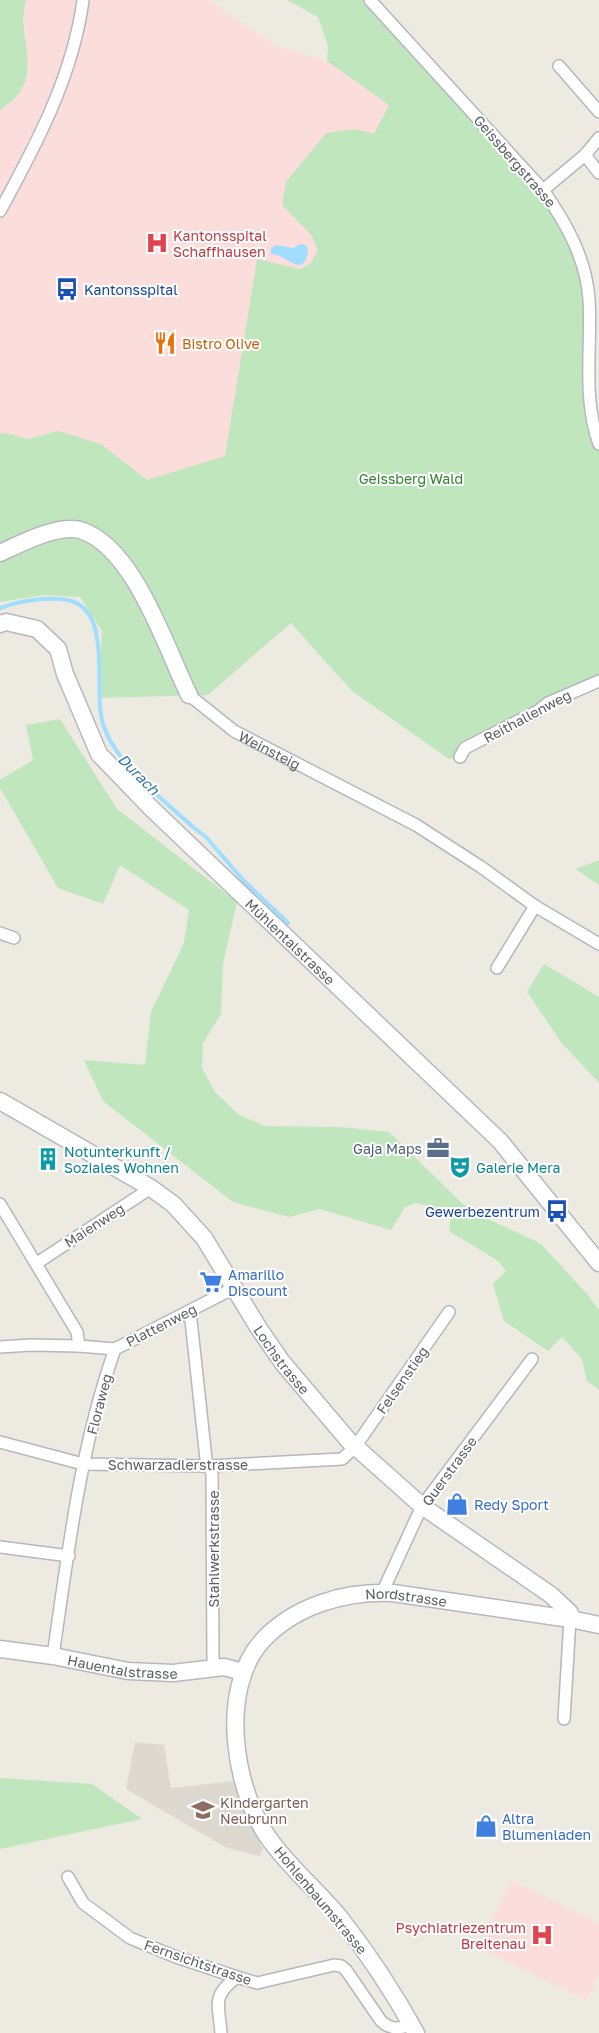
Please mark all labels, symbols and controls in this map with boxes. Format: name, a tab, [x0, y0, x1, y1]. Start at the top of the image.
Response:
street label: Geissbergstrasse	[470, 111, 560, 211]
place label: Kantonsspital Schaffhausen	[173, 227, 267, 260]
hospital icon: Kantonsspital Schaffhausen	[144, 230, 170, 256]
bus stop icon: Kantonsspital	[54, 276, 80, 302]
place label: Kantonsspital	[84, 281, 178, 298]
restaurant icon: Bistro Olive	[152, 330, 178, 356]
place label: Bistro Olive	[182, 335, 260, 352]
park label: Geissberg Wald	[359, 470, 463, 487]
street label: Reithallenweg	[480, 686, 574, 746]
street label: Weinsteig	[236, 727, 304, 772]
water label: Durach	[115, 750, 164, 799]
street label: Mühlentalstrasse	[242, 895, 339, 988]
office icon: Gaja Maps	[425, 1135, 451, 1161]
place label: Gaja Maps	[353, 1140, 422, 1157]
place label: Notunterkunft / Soziales Wohnen	[64, 1143, 179, 1176]
building icon: Notunterkunft / Soziales Wohnen	[35, 1146, 61, 1172]
theatre icon: Galerie Mera	[447, 1154, 473, 1180]
place label: Galerie Mera	[476, 1159, 560, 1176]
bus stop icon: Gewerbezentrum	[544, 1198, 570, 1224]
street label: Maienweg	[61, 1199, 127, 1251]
place label: Gewerbezentrum	[425, 1203, 540, 1220]
place label: Amarillo Discount	[228, 1266, 288, 1299]
supermarket icon: Amarillo Discount	[198, 1269, 224, 1295]
street label: Plattenweg	[123, 1300, 199, 1350]
street label: Lochstrasse	[251, 1322, 314, 1397]
street label: Felsenstieg	[373, 1343, 431, 1417]
street label: Floraweg	[83, 1372, 115, 1436]
street label: Querstrasse	[418, 1433, 480, 1509]
street label: Schwarzadlerstrasse	[108, 1456, 248, 1473]
street label: Stahlwerkstrasse	[205, 1490, 222, 1608]
shop icon: Redy Sport	[444, 1491, 470, 1517]
place label: Redy Sport	[474, 1496, 549, 1513]
street label: Nordstrasse	[365, 1584, 448, 1609]
street label: Hauentalstrasse	[66, 1651, 178, 1682]
place label: Kindergarten Neubrunn	[220, 1794, 309, 1827]
school or university icon: Kindergarten Neubrunn	[190, 1797, 216, 1823]
place label: Altra Blumenladen	[502, 1810, 591, 1843]
shop icon: Altra Blumenladen	[473, 1813, 499, 1839]
street label: Hohlenbaumstrasse	[271, 1843, 371, 1957]
place label: Psychiatriezentrum Breitenau	[396, 1919, 526, 1952]
hospital icon: Psychiatriezentrum Breitenau	[529, 1922, 555, 1948]
street label: Fernsichtstrasse	[142, 1936, 254, 1988]

